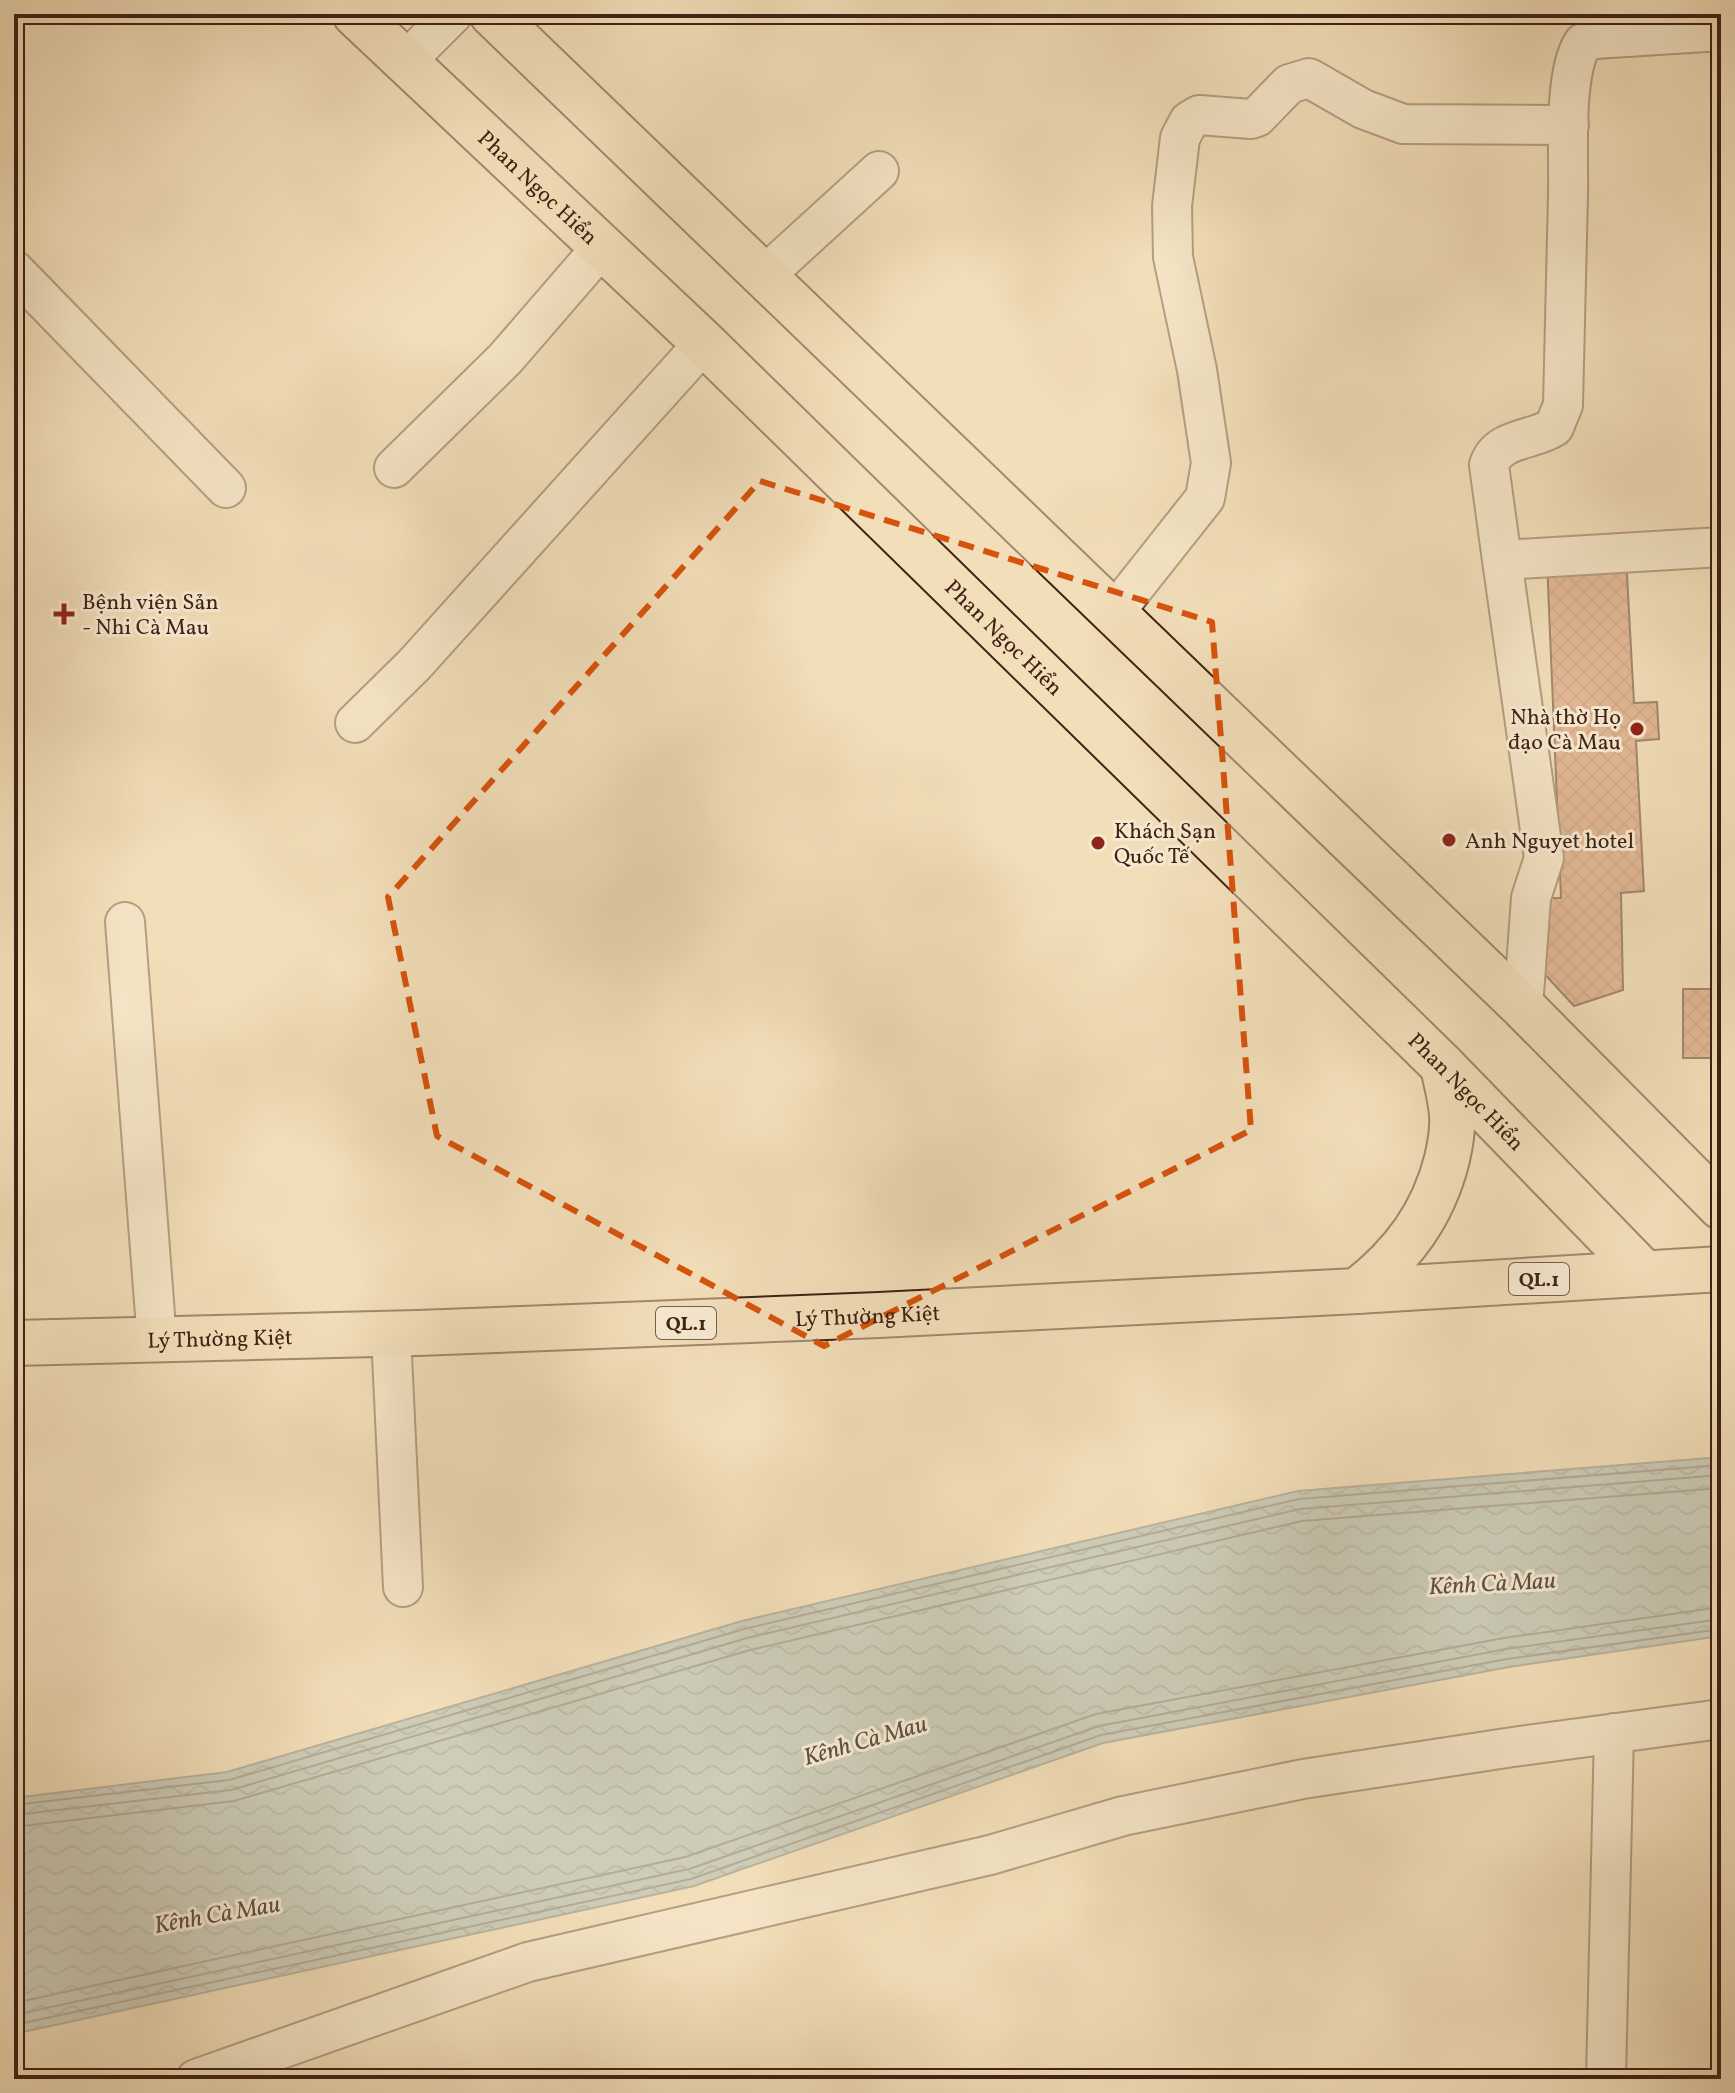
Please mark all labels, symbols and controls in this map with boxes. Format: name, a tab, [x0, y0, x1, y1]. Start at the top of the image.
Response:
street label: Phan Ngọc Hiển	[470, 124, 604, 253]
street label: Phan Ngọc Hiển	[937, 574, 1069, 704]
place label: Bệnh viện Sản - Nhi Cà Mau	[82, 588, 219, 644]
marker: Bệnh viện Sản - Nhi Cà Mau	[53, 603, 75, 625]
place label: Nhà thờ Họ đạo Cà Mau	[1508, 703, 1621, 759]
marker: Nhà thờ Họ đạo Cà Mau	[1628, 720, 1646, 738]
place label: Khách Sạn Quốc Tế	[1114, 817, 1216, 873]
place label: Anh Nguyet hotel	[1465, 827, 1634, 858]
marker: Anh Nguyet hotel	[1440, 831, 1458, 849]
marker: Khách Sạn Quốc Tế	[1089, 834, 1107, 852]
street label: Phan Ngọc Hiển	[1400, 1027, 1530, 1159]
road number: QL.1	[1509, 1263, 1569, 1295]
street label: Lý Thường Kiệt	[795, 1299, 941, 1336]
road number: QL.1	[656, 1307, 716, 1339]
street label: Lý Thường Kiệt	[147, 1323, 293, 1358]
water label: Kênh Cà Mau	[1428, 1565, 1557, 1605]
water label: Kênh Cà Mau	[800, 1708, 932, 1776]
water label: Kênh Cà Mau	[152, 1888, 283, 1944]

